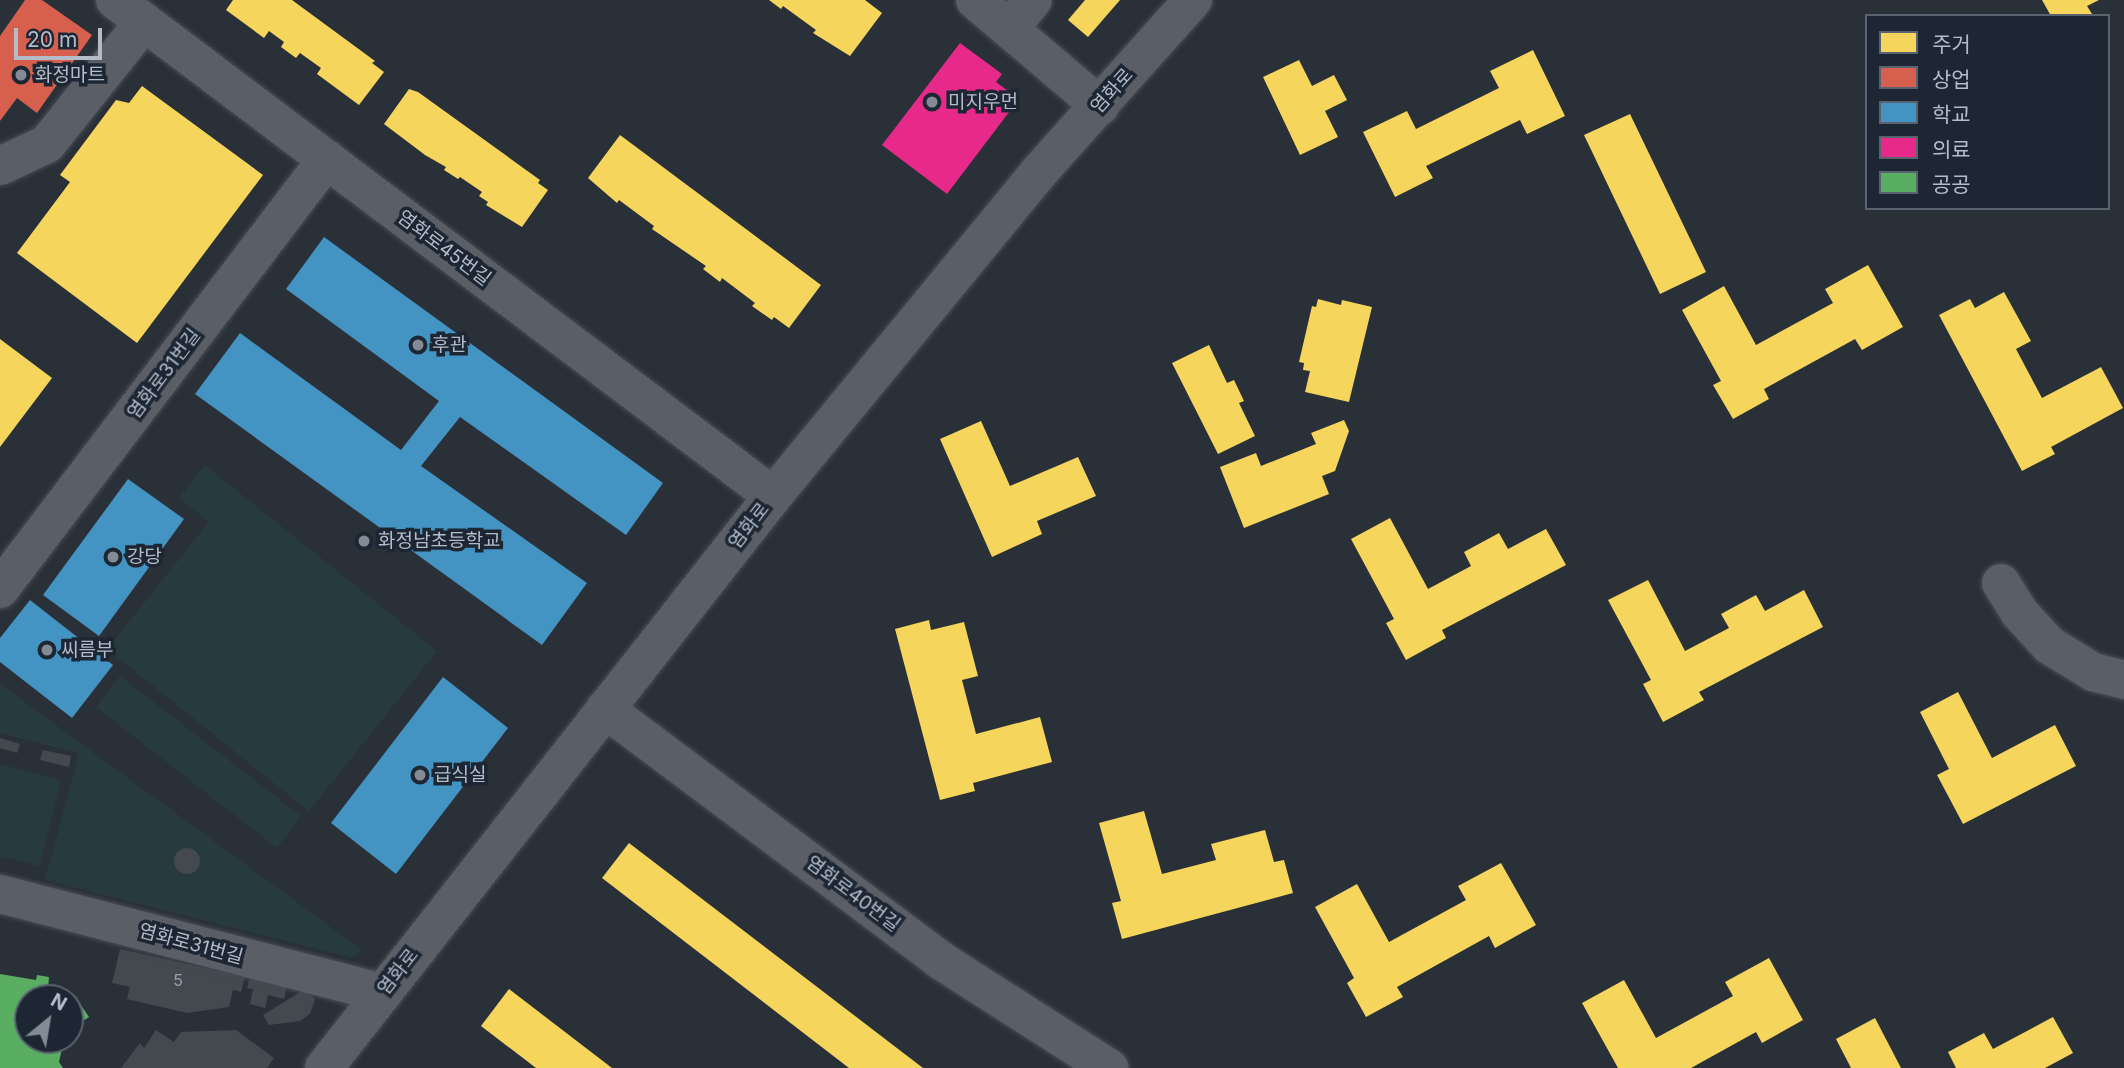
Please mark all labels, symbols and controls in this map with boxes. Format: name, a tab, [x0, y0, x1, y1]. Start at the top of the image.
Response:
scale bar	[18, 14, 105, 58]
legend	[1865, 14, 2110, 210]
text: 20 m	[27, 27, 77, 52]
text: 주거	[1932, 32, 1971, 57]
place label: 화정마트	[35, 64, 105, 86]
street label: 염화로	[1086, 64, 1138, 118]
marker: 화정마트	[13, 67, 29, 83]
text: 상업	[1932, 67, 1971, 92]
place label: 미지우먼	[948, 91, 1018, 113]
marker: 미지우먼	[922, 92, 942, 112]
text: 학교	[1932, 102, 1971, 127]
text: 의료	[1932, 137, 1971, 162]
text: 공공	[1932, 172, 1971, 197]
street label: 염화로45번길	[393, 205, 495, 291]
street label: 염화로31번길	[123, 324, 205, 424]
place label: 후관	[432, 334, 467, 356]
marker: 후관	[410, 337, 426, 353]
street label: 염화로	[724, 498, 774, 554]
place label: 화정남초등학교	[378, 530, 500, 552]
marker: 화정남초등학교	[356, 533, 372, 549]
place label: 강당	[127, 546, 162, 568]
marker: 강당	[105, 549, 121, 565]
place label: 씨름부	[61, 639, 113, 661]
marker: 씨름부	[39, 642, 55, 658]
place label: 급식실	[434, 764, 486, 786]
marker: 급식실	[412, 767, 428, 783]
street label: 염화로40번길	[802, 851, 904, 937]
street label: 염화로31번길	[136, 919, 246, 969]
street label: 염화로	[373, 944, 423, 1000]
house number: 5	[173, 970, 183, 990]
north arrow	[14, 984, 84, 1054]
text: N	[47, 989, 71, 1016]

